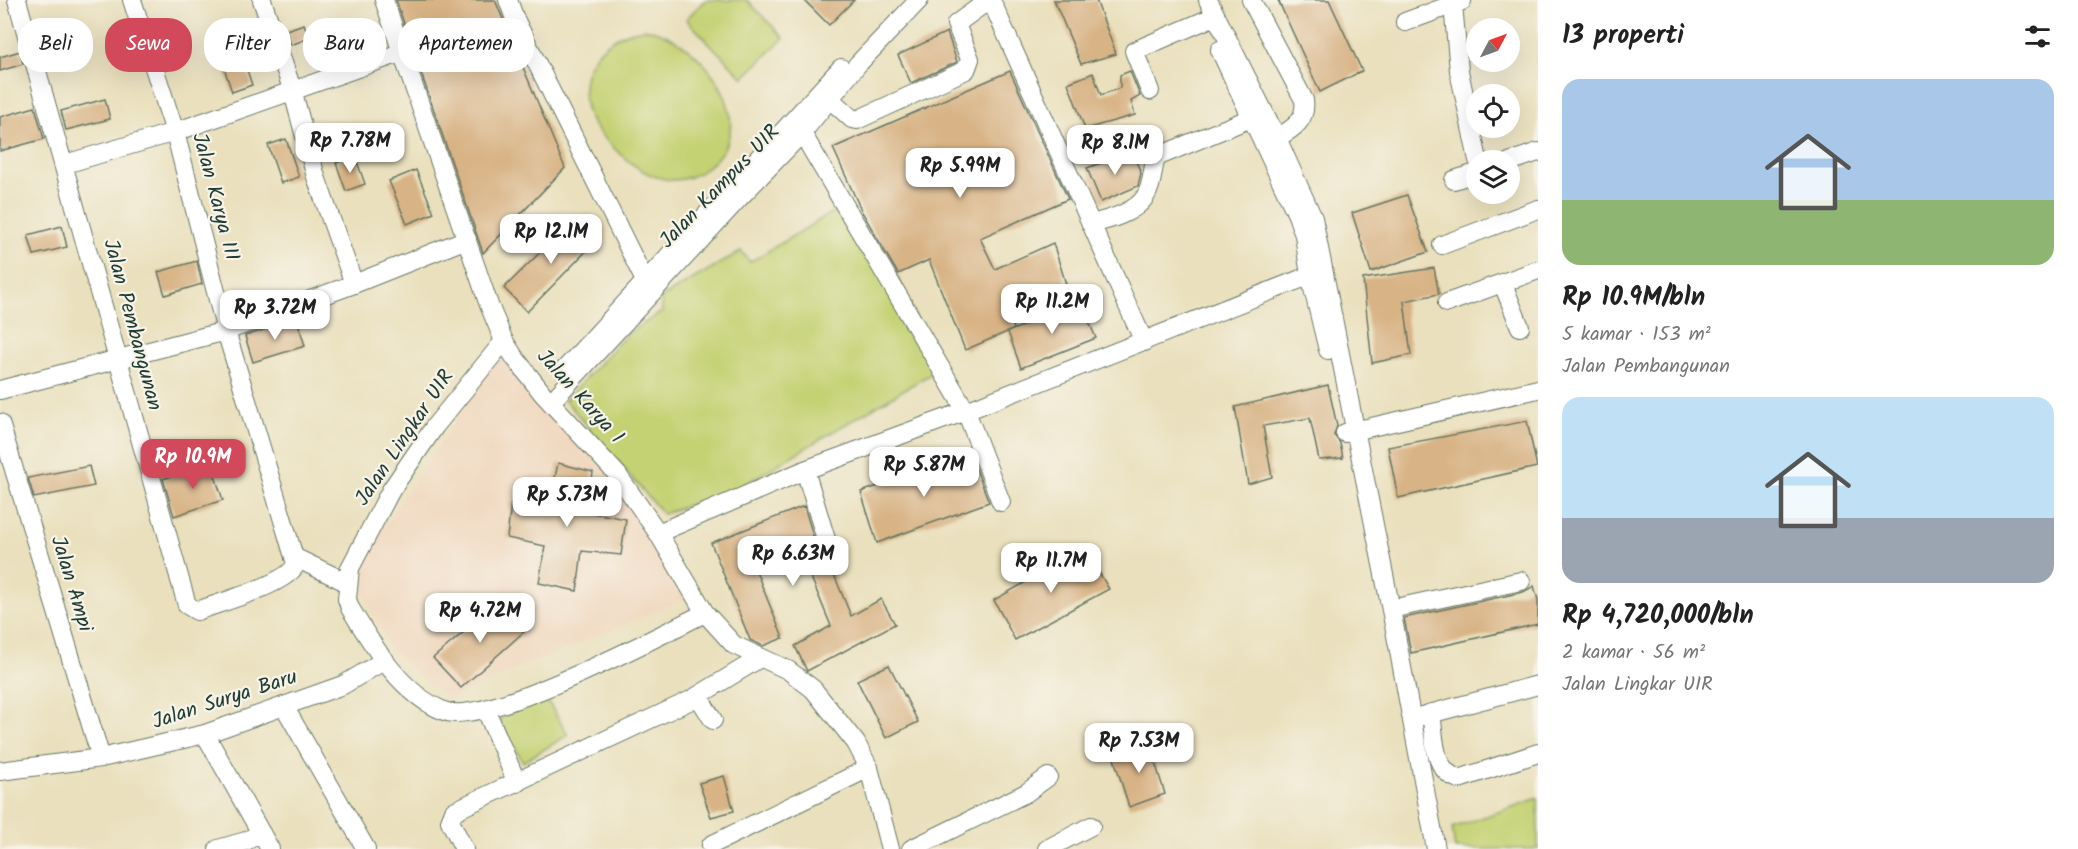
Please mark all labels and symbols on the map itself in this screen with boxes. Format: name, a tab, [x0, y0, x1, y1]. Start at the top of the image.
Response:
north arrow	[1466, 18, 1520, 72]
street label: Jalan Kampus UIR	[652, 117, 788, 257]
pin: Rp 7.78M	[288, 123, 412, 174]
pin: Rp 8.1M	[1060, 125, 1170, 176]
street label: Jalan Karya III	[182, 129, 248, 265]
pin: Rp 5.99M	[898, 148, 1022, 199]
pin: Rp 12.1M	[489, 214, 613, 265]
street label: Jalan Pembangunan	[93, 236, 171, 414]
pin: Rp 11.2M	[990, 284, 1114, 335]
pin: Rp 3.72M	[213, 290, 337, 341]
street label: Jalan Karya 1	[528, 342, 632, 452]
street label: Jalan Lingkar UIR	[347, 363, 463, 513]
pin: Rp 10.9M	[131, 439, 255, 490]
pin: Rp 5.87M	[862, 447, 986, 498]
pin: Rp 5.73M	[505, 477, 629, 528]
street label: Jalan Ampi	[41, 532, 102, 637]
pin: Rp 6.63M	[731, 536, 855, 587]
pin: Rp 11.7M	[989, 543, 1113, 594]
pin: Rp 4.72M	[418, 593, 542, 644]
street label: Jalan Surya Baru	[148, 661, 302, 739]
pin: Rp 7.53M	[1077, 723, 1201, 774]

